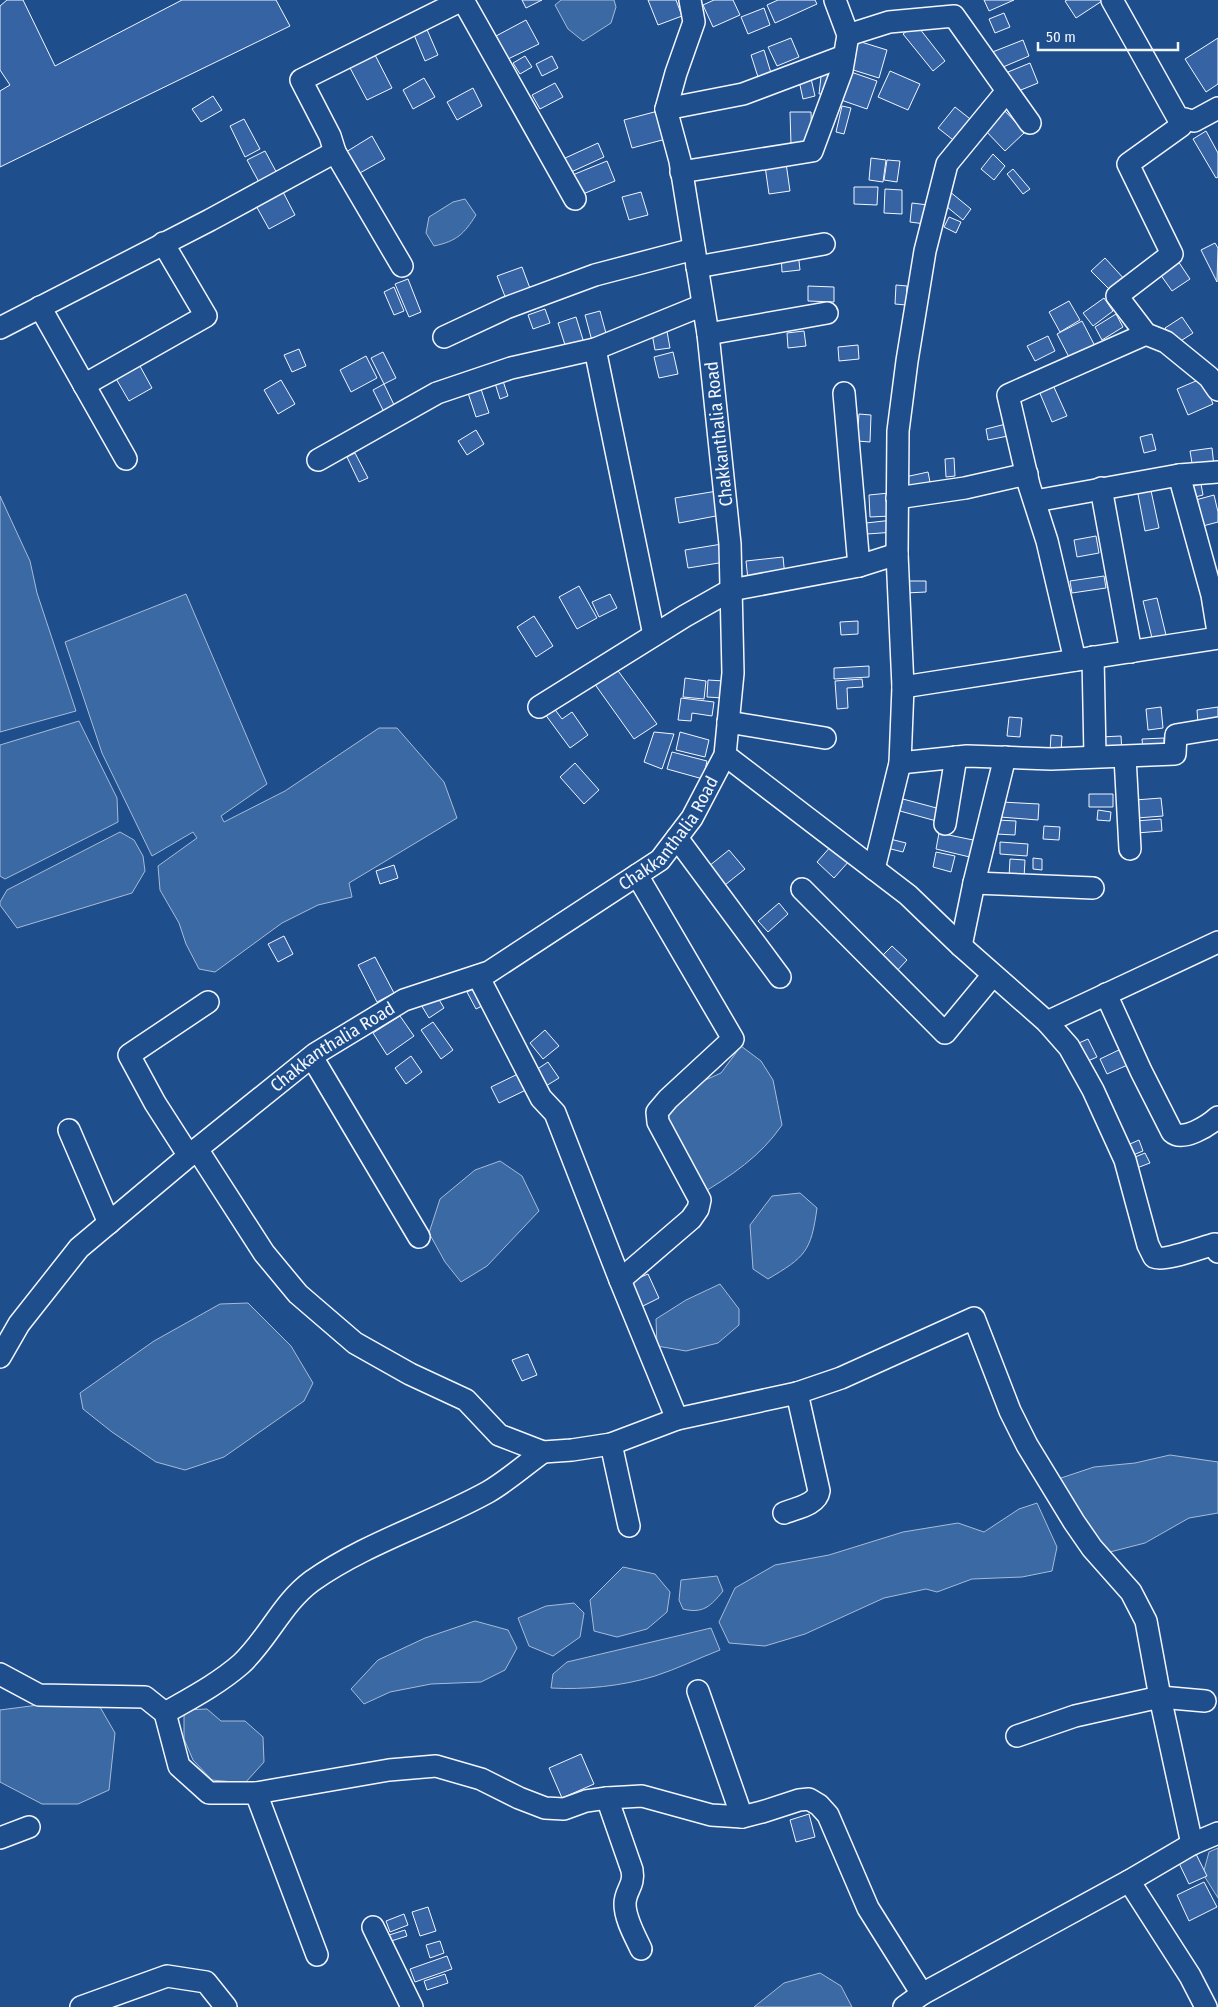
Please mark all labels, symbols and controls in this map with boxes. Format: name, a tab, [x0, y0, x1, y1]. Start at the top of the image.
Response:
scale bar	[1038, 20, 1178, 52]
text: 50 m	[1046, 28, 1076, 46]
street label: Chakkanthalia Road	[700, 360, 738, 508]
street label: Chakkanthalia Road	[614, 772, 723, 895]
street label: Chakkanthalia Road	[266, 997, 399, 1097]

